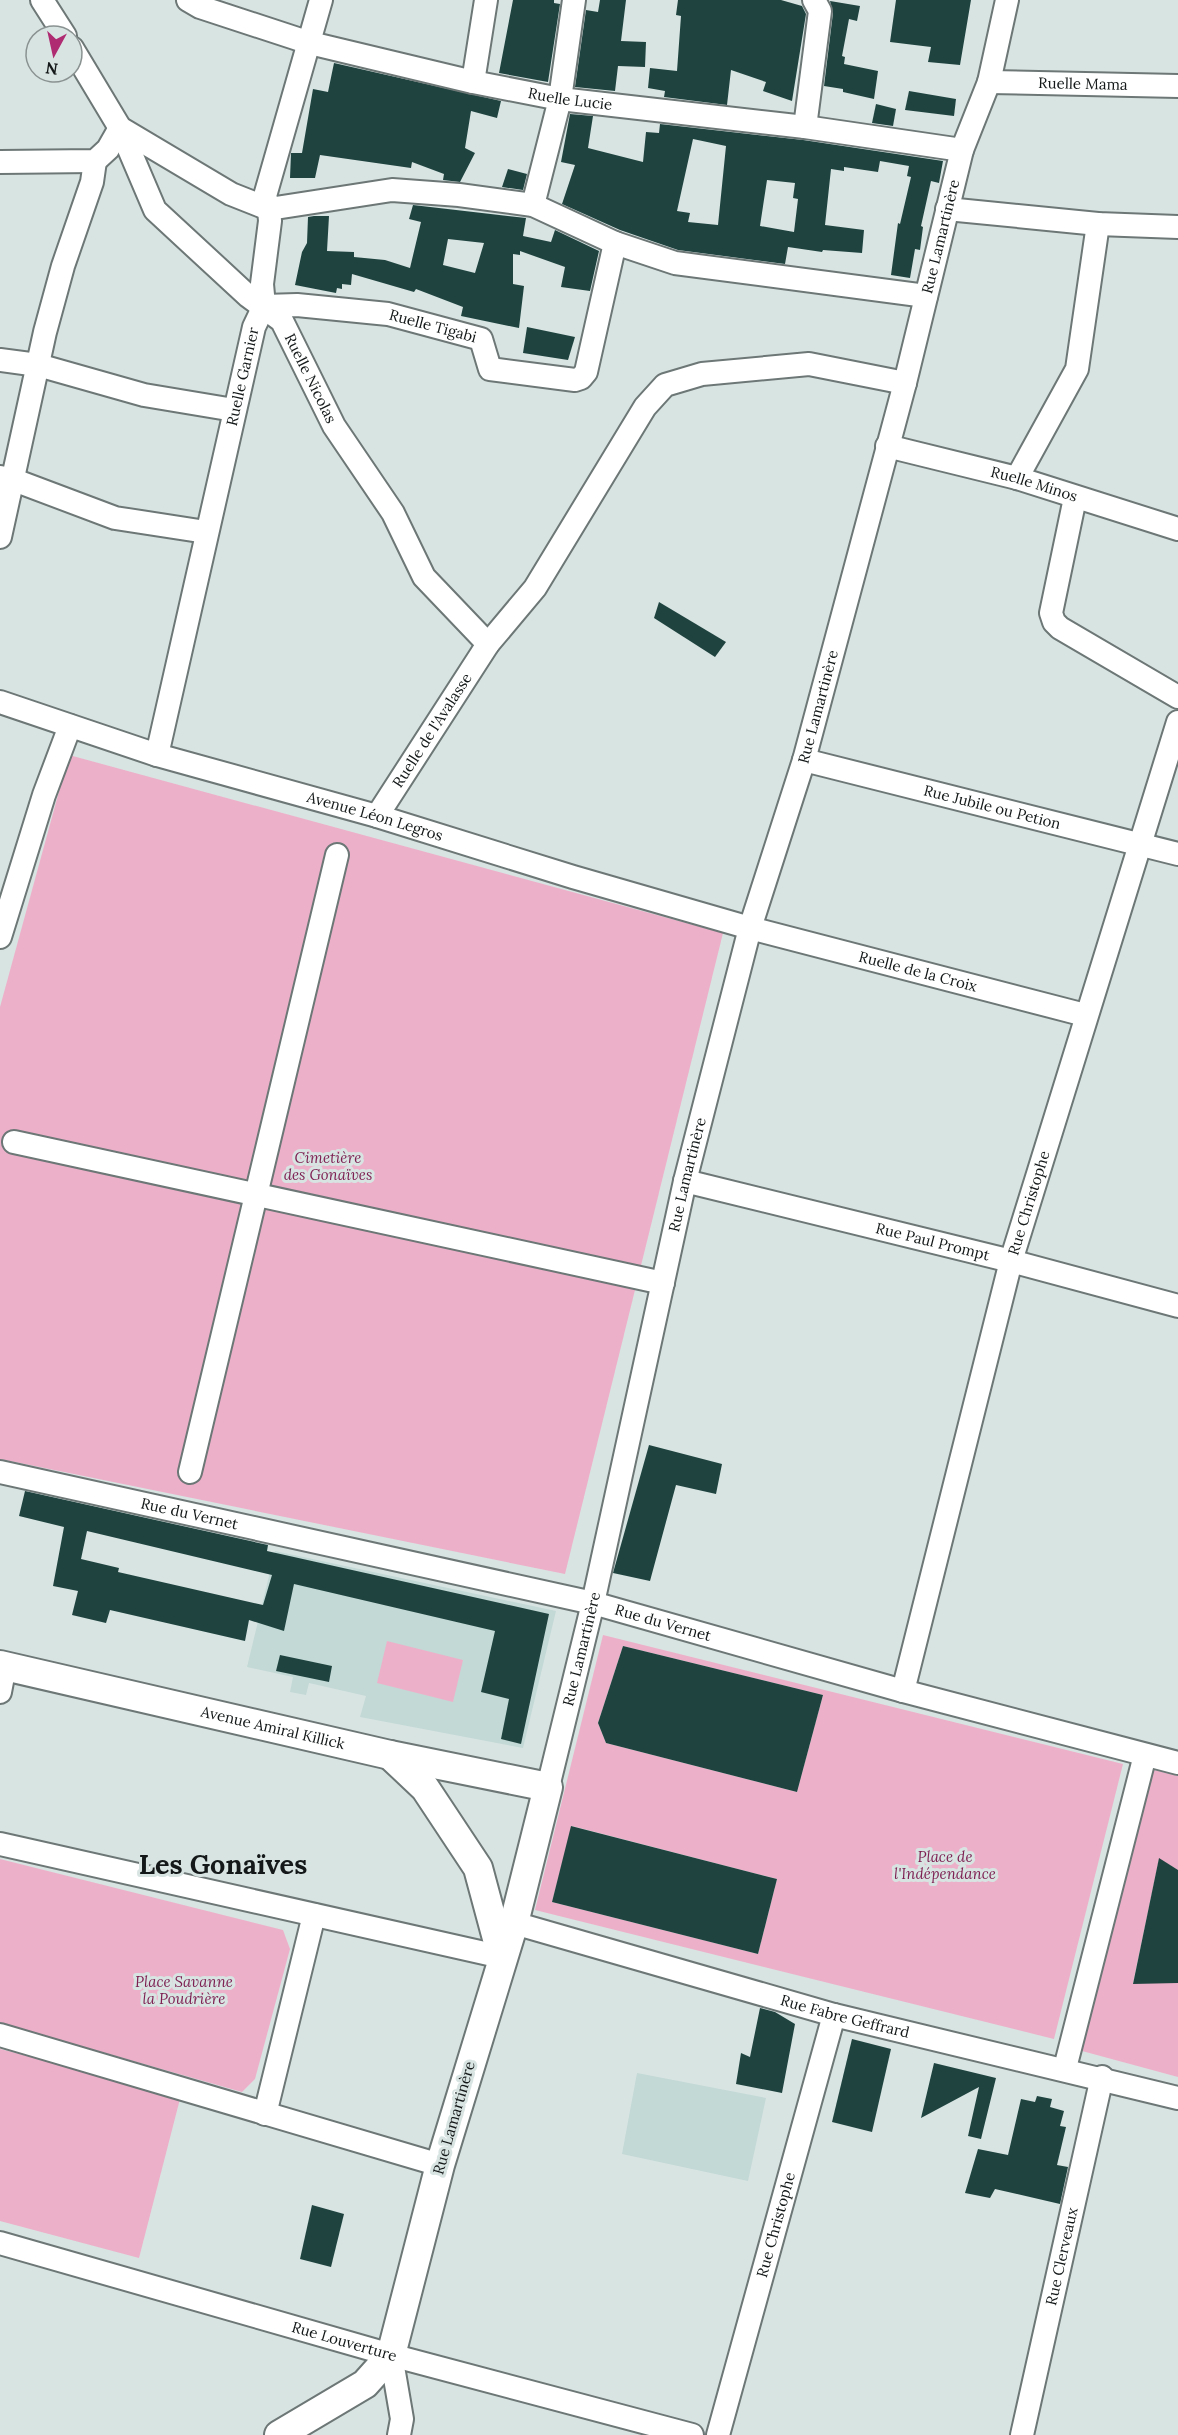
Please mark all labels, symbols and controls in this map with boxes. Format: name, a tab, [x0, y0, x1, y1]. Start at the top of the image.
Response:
north arrow	[24, 24, 84, 84]
text: N	[44, 58, 59, 80]
street label: Ruelle Mama	[1038, 73, 1128, 94]
street label: Ruelle Lucie	[527, 83, 613, 114]
street label: Rue Lamartinère	[917, 178, 963, 296]
street label: Ruelle Tigabi	[387, 305, 479, 346]
street label: Ruelle Garnier	[222, 325, 263, 428]
street label: Ruelle Nicolas	[281, 330, 341, 426]
street label: Ruelle Minos	[989, 462, 1080, 506]
street label: Rue Lamartinère	[793, 648, 842, 766]
street label: Ruelle de l'Avalasse	[388, 669, 476, 791]
street label: Rue Jubile ou Petion	[922, 780, 1063, 833]
street label: Avenue Léon Legros	[304, 787, 445, 845]
street label: Ruelle de la Croix	[857, 947, 979, 996]
street label: Rue Lamartinère	[664, 1115, 710, 1233]
park label: Cimetière des Gonaïves	[284, 1148, 372, 1184]
street label: Rue Christophe	[1003, 1148, 1054, 1257]
street label: Rue Paul Prompt	[874, 1218, 992, 1264]
street label: Rue du Vernet	[139, 1493, 240, 1533]
street label: Rue Lamartinère	[558, 1590, 604, 1708]
street label: Rue du Vernet	[613, 1600, 714, 1645]
street label: Avenue Amiral Killick	[198, 1701, 347, 1753]
district label: Les Gonaïves	[139, 1847, 307, 1881]
park label: Place de l'Indépendance	[894, 1847, 996, 1883]
park label: Place Savanne la Poudrière	[135, 1972, 233, 2008]
street label: Rue Fabre Geffrard	[778, 1990, 911, 2042]
street label: Rue Lamartinère	[428, 2059, 479, 2177]
street label: Rue Christophe	[752, 2170, 799, 2279]
street label: Rue Clerveaux	[1041, 2205, 1082, 2307]
street label: Rue Louverture	[290, 2317, 399, 2365]

